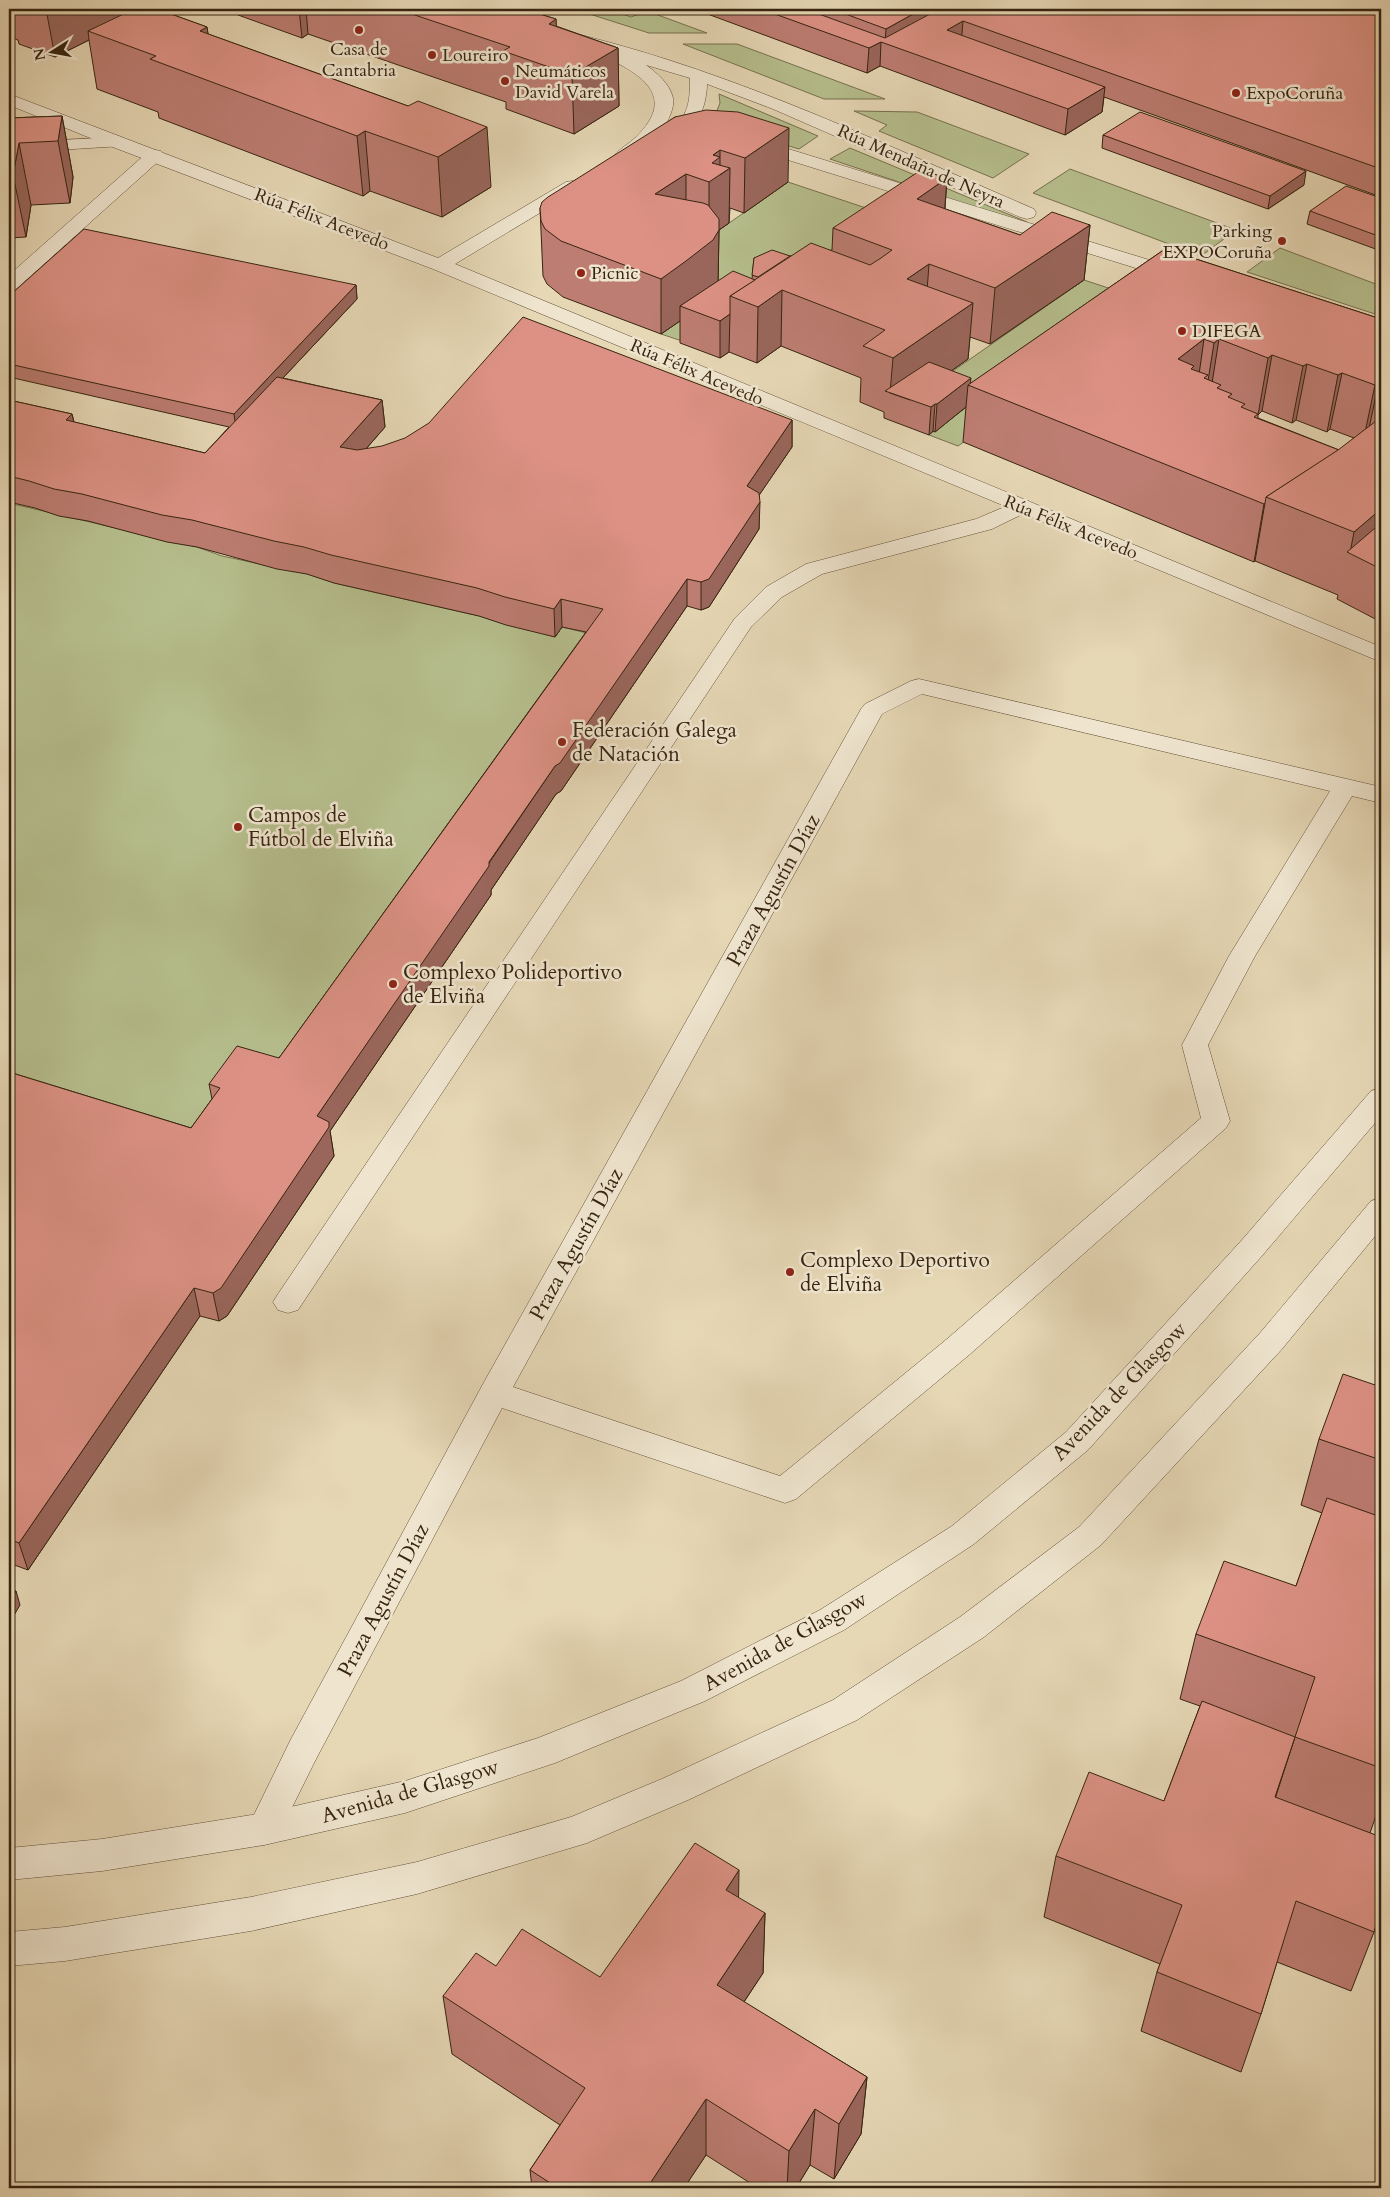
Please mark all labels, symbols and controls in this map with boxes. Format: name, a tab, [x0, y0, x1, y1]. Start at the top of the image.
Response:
marker: Casa de Cantabria	[353, 24, 365, 36]
north arrow	[28, 28, 78, 78]
place label: Casa de Cantabria	[322, 37, 396, 83]
place label: Loureiro	[442, 43, 509, 68]
text: N	[29, 47, 50, 62]
marker: Loureiro	[426, 49, 438, 61]
place label: Neumáticos David Varela	[515, 59, 614, 105]
marker: Neumáticos David Varela	[499, 75, 511, 87]
place label: ExpoCoruña	[1246, 81, 1344, 106]
marker: ExpoCoruña	[1230, 87, 1242, 99]
street label: Rúa Mendaña de Neyra	[833, 118, 1009, 215]
street label: Rúa Félix Acevedo	[251, 182, 393, 257]
place label: Parking EXPOCoruña	[1163, 219, 1273, 265]
marker: Parking EXPOCoruña	[1276, 235, 1288, 247]
place label: Picnic	[591, 261, 638, 286]
marker: Picnic	[575, 267, 587, 279]
place label: DIFEGA	[1192, 319, 1261, 344]
marker: DIFEGA	[1176, 325, 1188, 337]
street label: Rúa Félix Acevedo	[626, 333, 768, 412]
street label: Rúa Félix Acevedo	[1000, 489, 1142, 566]
place label: Federación Galega de Natación	[572, 716, 737, 769]
marker: Federación Galega de Natación	[556, 736, 568, 748]
place label: Campos de Fútbol de Elviña	[248, 801, 394, 854]
street label: Praza Agustín Díaz	[720, 808, 828, 972]
marker: Campos de Fútbol de Elviña	[232, 821, 244, 833]
place label: Complexo Polideportivo de Elviña	[403, 958, 622, 1011]
marker: Complexo Polideportivo de Elviña	[387, 978, 399, 990]
street label: Praza Agustín Díaz	[523, 1162, 631, 1326]
place label: Complexo Deportivo de Elviña	[800, 1246, 990, 1299]
marker: Complexo Deportivo de Elviña	[784, 1266, 796, 1278]
street label: Avenida de Glasgow	[1045, 1315, 1194, 1467]
street label: Praza Agustín Díaz	[331, 1518, 436, 1682]
street label: Avenida de Glasgow	[698, 1584, 873, 1699]
street label: Avenida de Glasgow	[318, 1752, 502, 1831]

